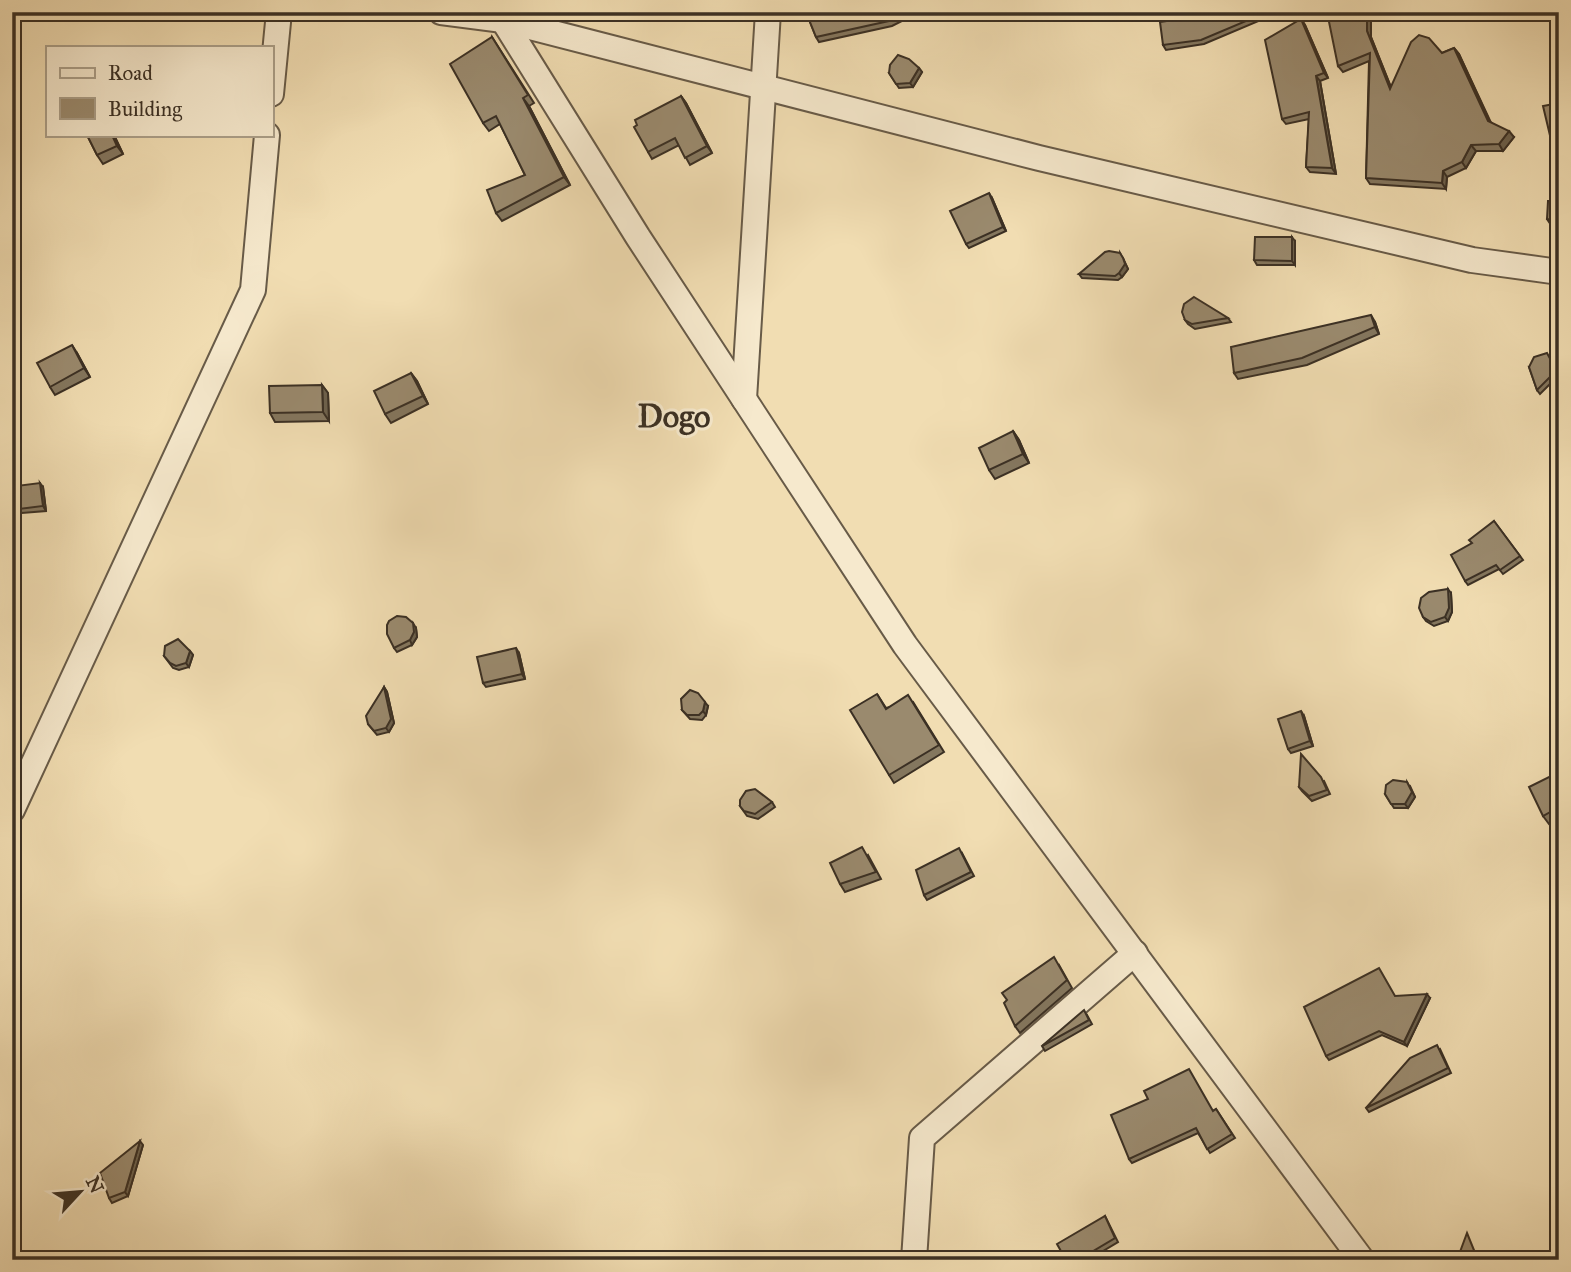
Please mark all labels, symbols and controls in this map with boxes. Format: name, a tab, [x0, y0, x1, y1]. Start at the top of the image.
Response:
legend	[46, 46, 273, 136]
text: Road	[108, 60, 153, 86]
text: Building	[108, 96, 182, 122]
district label: Dogo	[638, 397, 710, 436]
north arrow	[46, 1156, 116, 1226]
text: N	[81, 1172, 109, 1197]

